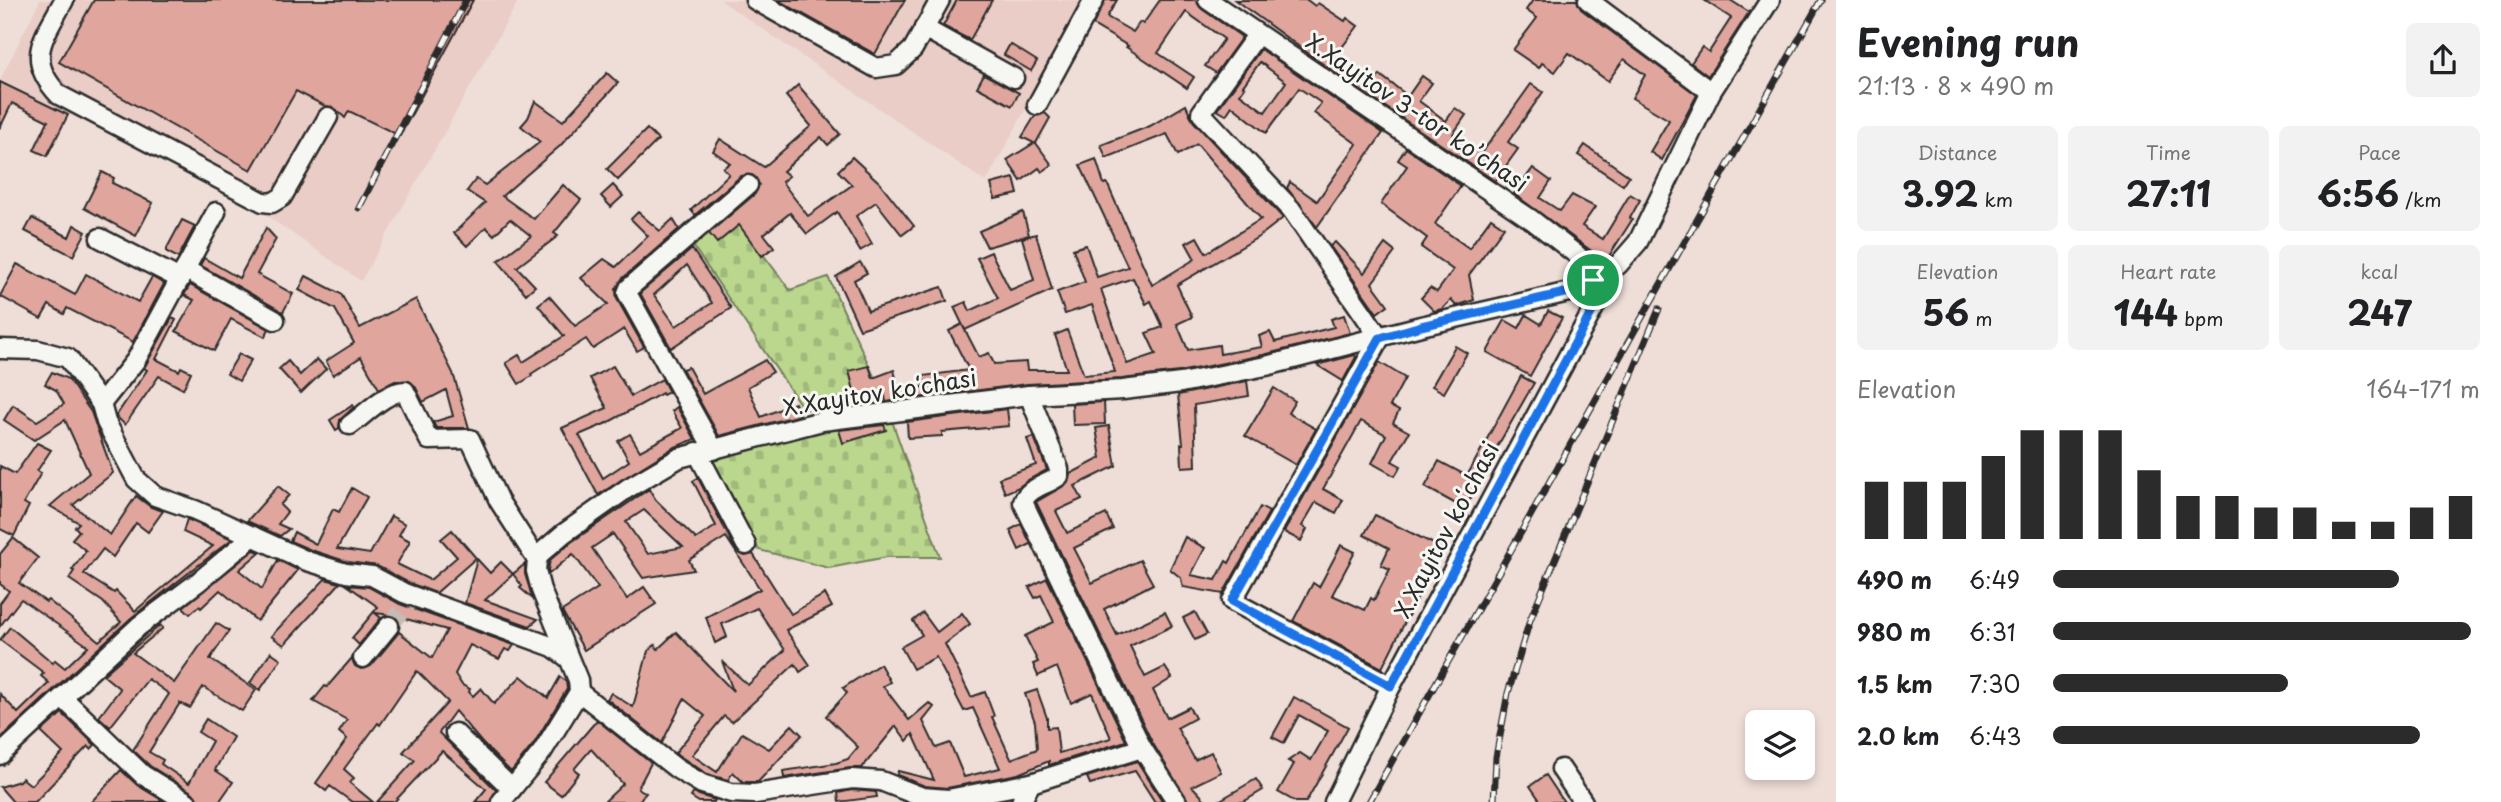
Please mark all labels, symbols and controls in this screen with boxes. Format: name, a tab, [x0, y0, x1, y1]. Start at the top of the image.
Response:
text: Evening run	[1857, 13, 2079, 70]
button: share	[2406, 23, 2480, 97]
street label: X.Xayitov 3-tor koʼchasi	[1299, 24, 1536, 200]
text: 21:13 · 8 × 490 m	[1857, 68, 2054, 103]
text: Distance	[1918, 138, 1997, 166]
text: Time	[2146, 138, 2191, 166]
text: Pace	[2358, 138, 2401, 166]
text: 3.92	[1902, 166, 1978, 219]
text: 27:11	[2126, 166, 2211, 219]
text: 6:56	[2317, 166, 2399, 219]
text: km	[1978, 185, 2013, 213]
text: /km	[2399, 185, 2442, 213]
pin	[1563, 250, 1623, 310]
text: Elevation	[1917, 257, 1998, 285]
text: Heart rate	[2121, 257, 2216, 285]
text: kcal	[2361, 257, 2398, 285]
icon: arrive	[1574, 261, 1612, 299]
text: 56	[1922, 285, 1969, 338]
text: 144	[2113, 285, 2178, 338]
text: 247	[2347, 285, 2412, 338]
text: m	[1969, 304, 1993, 332]
text: bpm	[2178, 304, 2224, 332]
street label: X.Xayitov koʻchasi	[780, 359, 979, 424]
text: Elevation	[1857, 371, 1956, 406]
text: 164–171 m	[2366, 371, 2480, 406]
street label: X.Xayitov koʻchasi	[1384, 435, 1507, 624]
text: 490 m	[1857, 562, 1932, 597]
text: 6:49	[1969, 562, 2020, 597]
text: 980 m	[1857, 614, 1931, 649]
text: 6:31	[1969, 614, 2016, 649]
text: 1.5 km	[1857, 666, 1933, 701]
text: 7:30	[1969, 666, 2020, 701]
map controls	[1745, 710, 1815, 780]
button: layers	[1745, 710, 1815, 780]
text: 2.0 km	[1857, 718, 1939, 753]
text: 6:43	[1969, 718, 2022, 753]

